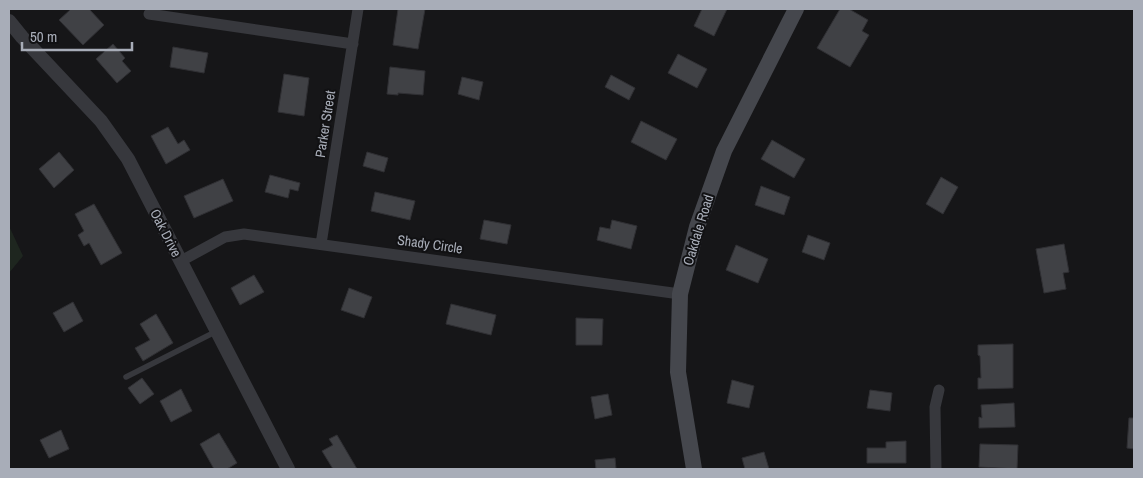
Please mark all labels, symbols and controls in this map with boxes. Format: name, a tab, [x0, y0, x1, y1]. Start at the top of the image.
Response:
scale bar	[22, 20, 132, 52]
text: 50 m	[30, 26, 57, 47]
street label: Parker Street	[311, 89, 339, 159]
street label: Oakdale Road	[679, 192, 717, 268]
street label: Oak Drive	[146, 206, 186, 260]
street label: Shady Circle	[396, 231, 464, 257]

